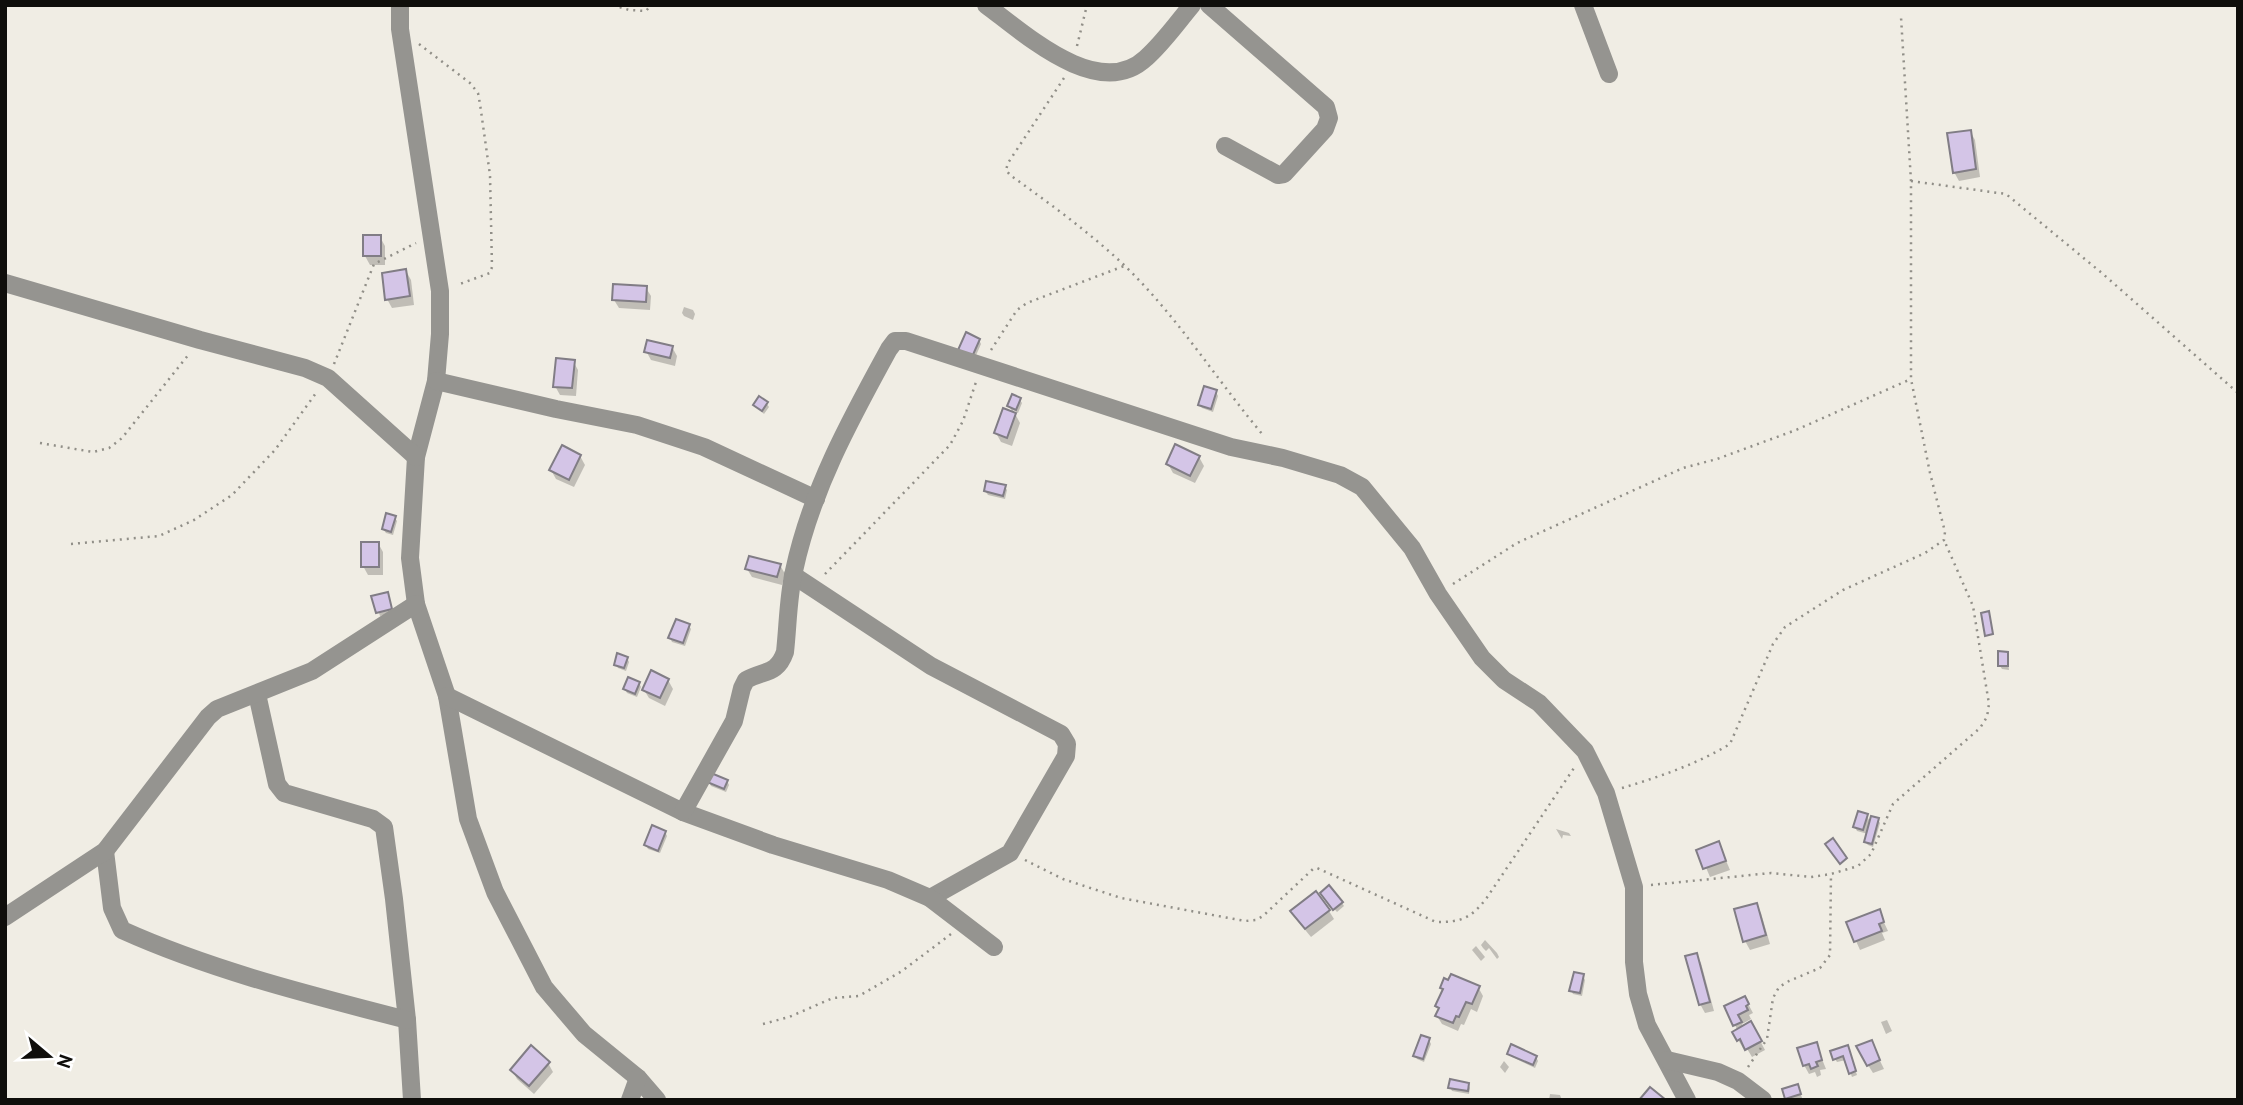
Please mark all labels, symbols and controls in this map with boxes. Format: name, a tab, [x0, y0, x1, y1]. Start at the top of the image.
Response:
north arrow	[14, 1021, 84, 1091]
text: N	[52, 1052, 78, 1071]

